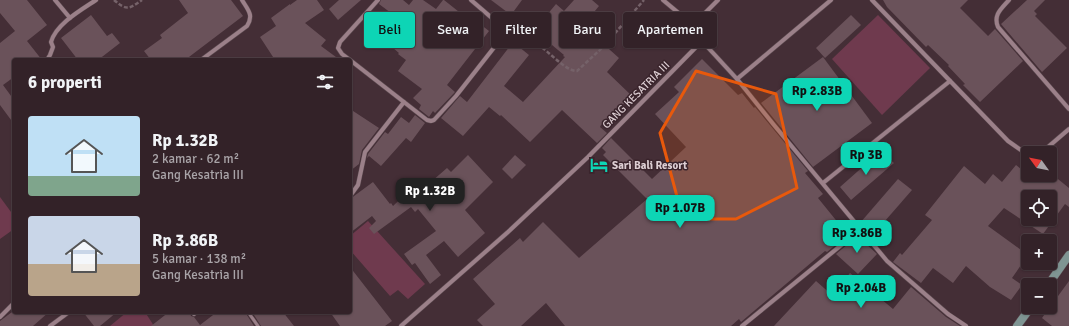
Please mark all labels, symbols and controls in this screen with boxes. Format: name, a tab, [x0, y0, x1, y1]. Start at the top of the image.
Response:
chip: Beli	[364, 12, 415, 48]
chip: Sewa	[423, 12, 483, 48]
chip: Filter	[491, 12, 551, 48]
chip: Baru	[559, 12, 615, 48]
chip: Apartemen	[623, 12, 717, 48]
street label: GANG KESATRIA III	[600, 59, 672, 131]
icon: filters	[314, 71, 336, 93]
text: 6 properti	[28, 72, 102, 93]
pin: Rp 2.83B	[776, 78, 858, 112]
text: Rp 2.83B	[792, 83, 842, 99]
text: Rp 1.32B	[152, 130, 218, 151]
icon: home	[60, 132, 108, 180]
pin: Rp 3B	[838, 142, 894, 176]
north arrow	[1021, 146, 1057, 182]
map controls	[1021, 146, 1057, 314]
text: Rp 3B	[850, 147, 882, 163]
text: 2 kamar · 62 m²	[152, 151, 239, 167]
hotel icon: Sari Bali Resort	[589, 155, 609, 175]
place label: Sari Bali Resort	[612, 159, 687, 172]
text: Gang Kesatria III	[152, 167, 244, 183]
pin: Rp 1.32B	[389, 178, 471, 212]
text: Rp 1.32B	[405, 183, 455, 199]
button: locate	[1021, 190, 1057, 226]
pin: Rp 1.07B	[639, 195, 721, 229]
text: Rp 1.07B	[655, 200, 705, 216]
pin: Rp 3.86B	[816, 220, 898, 254]
text: Rp 3.86B	[832, 225, 882, 241]
text: Rp 3.86B	[152, 230, 218, 251]
icon: home	[60, 232, 108, 280]
button: +	[1021, 234, 1057, 270]
text: 5 kamar · 138 m²	[152, 251, 246, 267]
text: Gang Kesatria III	[152, 267, 244, 283]
pin: Rp 2.04B	[820, 275, 902, 309]
button: −	[1021, 278, 1057, 314]
text: Rp 2.04B	[836, 280, 886, 296]

